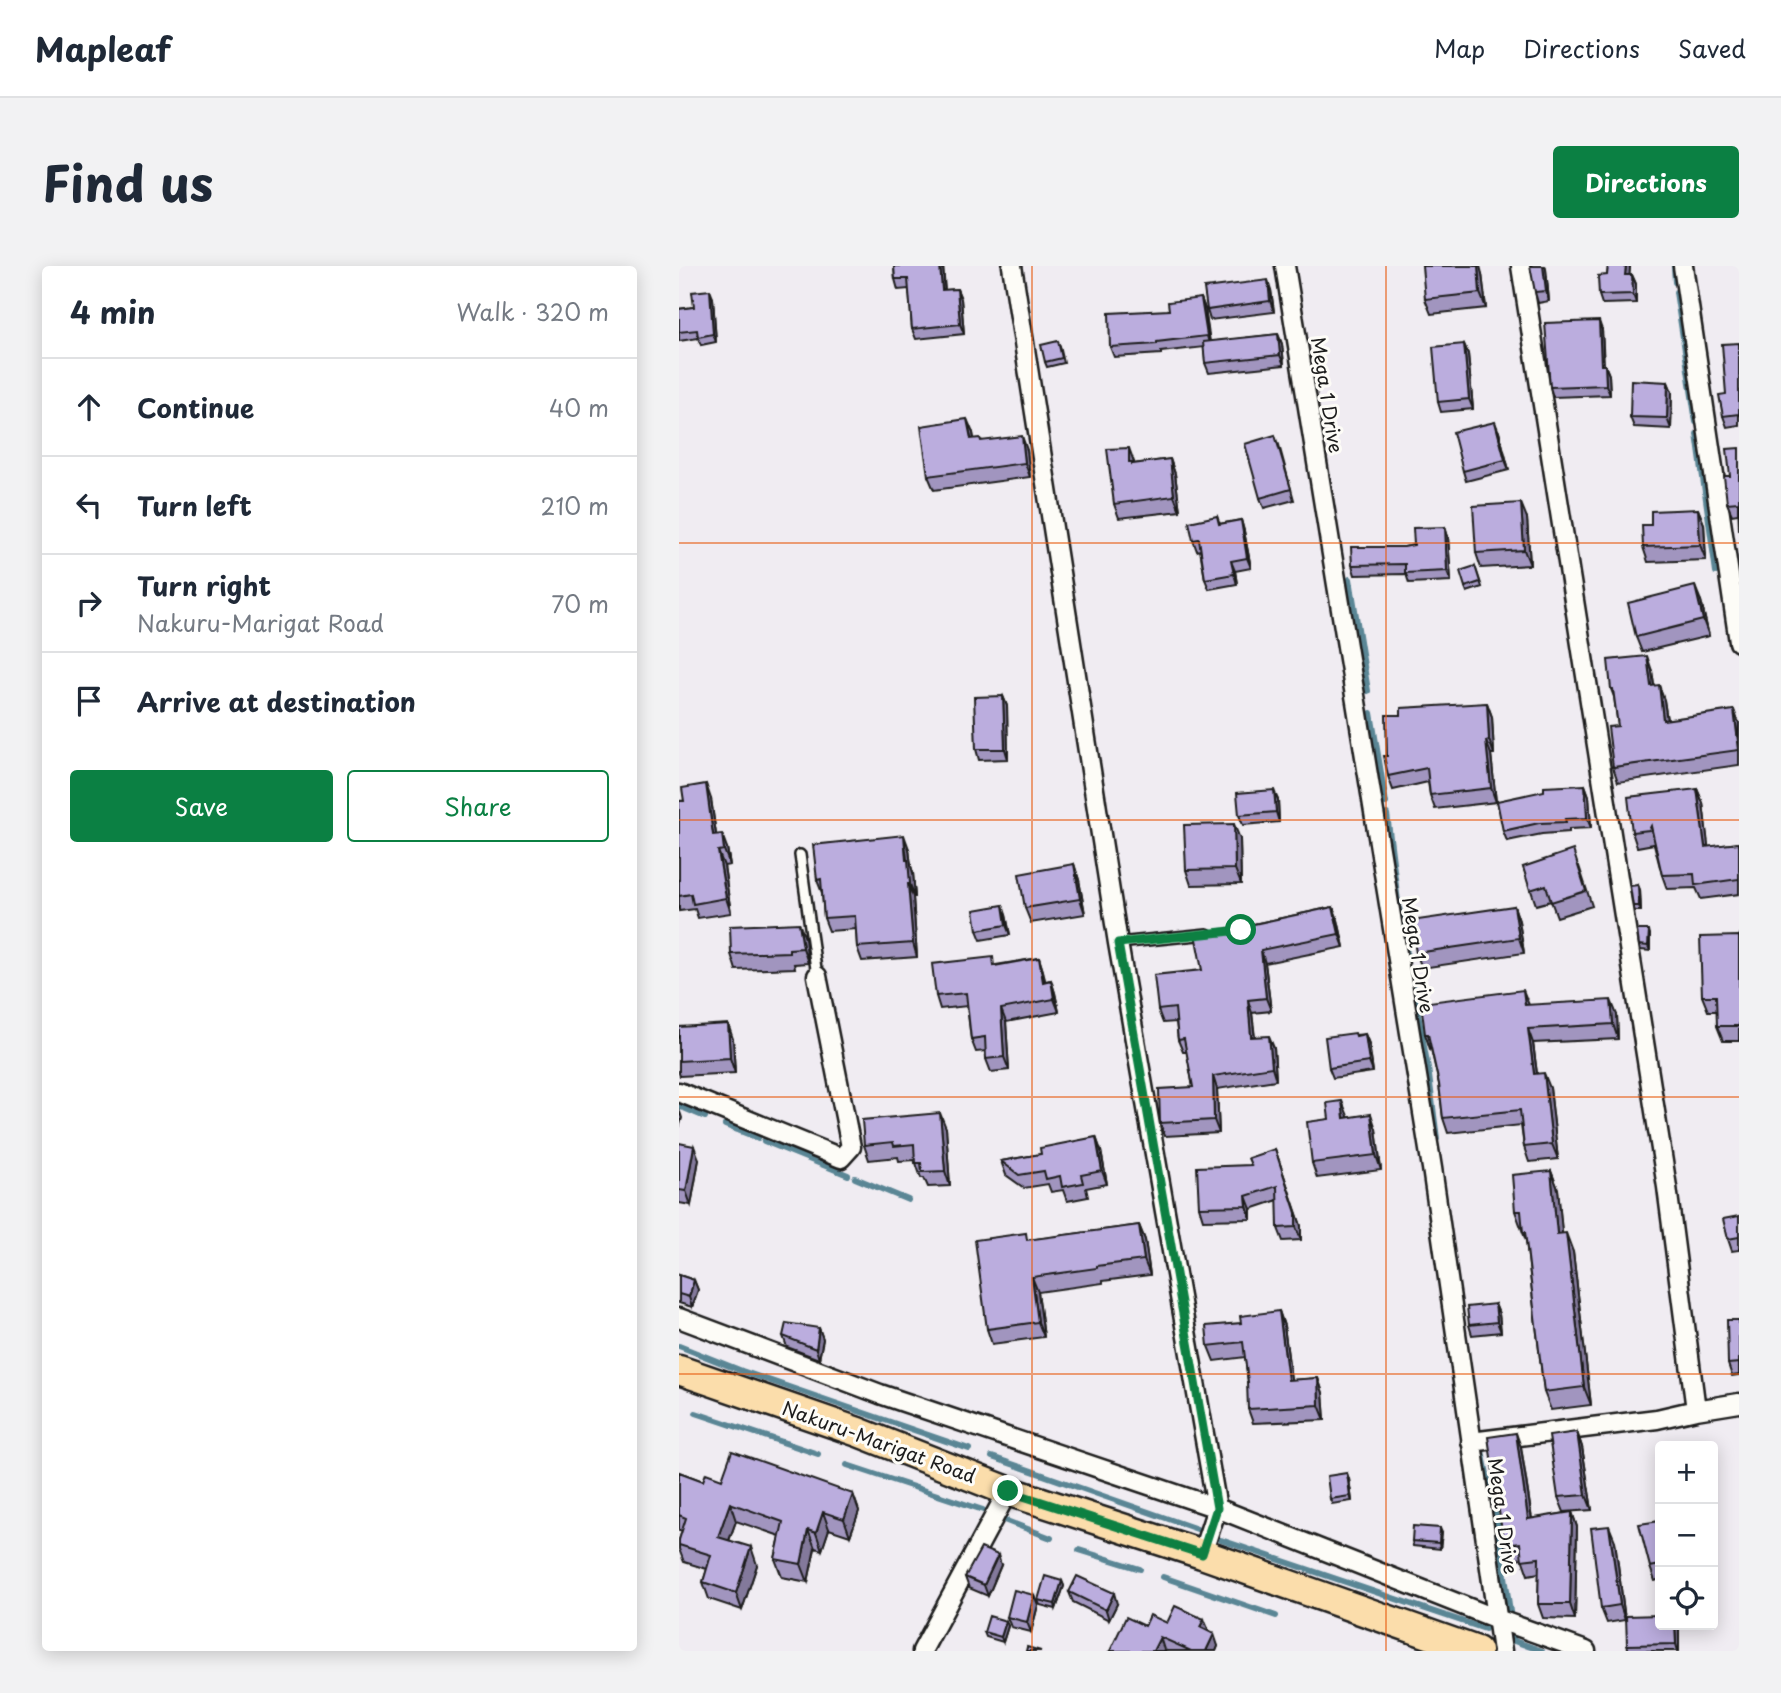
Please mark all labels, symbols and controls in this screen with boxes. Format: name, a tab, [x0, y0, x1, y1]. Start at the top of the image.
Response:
text: Mapleaf	[35, 23, 171, 73]
text: Map	[1434, 30, 1485, 66]
text: Directions	[1523, 30, 1640, 66]
text: Saved	[1678, 30, 1746, 66]
text: Find us	[42, 145, 213, 219]
button: Directions	[1553, 146, 1739, 218]
text: 4 min	[70, 289, 156, 334]
text: Walk · 320 m	[456, 294, 609, 329]
street label: Mega 1 Drive	[1305, 335, 1351, 455]
icon: ahead	[70, 388, 108, 426]
text: Continue	[137, 388, 254, 427]
text: 40 m	[549, 390, 609, 425]
icon: left	[70, 486, 108, 524]
text: Turn left	[137, 486, 252, 525]
text: 210 m	[541, 488, 609, 523]
text: Turn right	[137, 566, 271, 605]
icon: right	[70, 584, 108, 622]
text: 70 m	[551, 586, 609, 621]
text: Nakuru-Marigat Road	[137, 605, 384, 640]
icon: arrive	[70, 682, 108, 720]
text: Arrive at destination	[137, 682, 416, 721]
button: Save	[70, 770, 333, 842]
button: Share	[347, 770, 609, 842]
street label: Mega 1 Drive	[1396, 895, 1442, 1015]
route start	[1225, 914, 1256, 945]
street label: Nakuru-Marigat Road	[779, 1393, 980, 1489]
map controls	[1655, 1441, 1718, 1630]
button: +	[1655, 1441, 1718, 1504]
street label: Mega 1 Drive	[1482, 1456, 1526, 1576]
route end	[992, 1475, 1023, 1506]
button: −	[1655, 1504, 1718, 1567]
button: locate	[1655, 1567, 1718, 1630]

